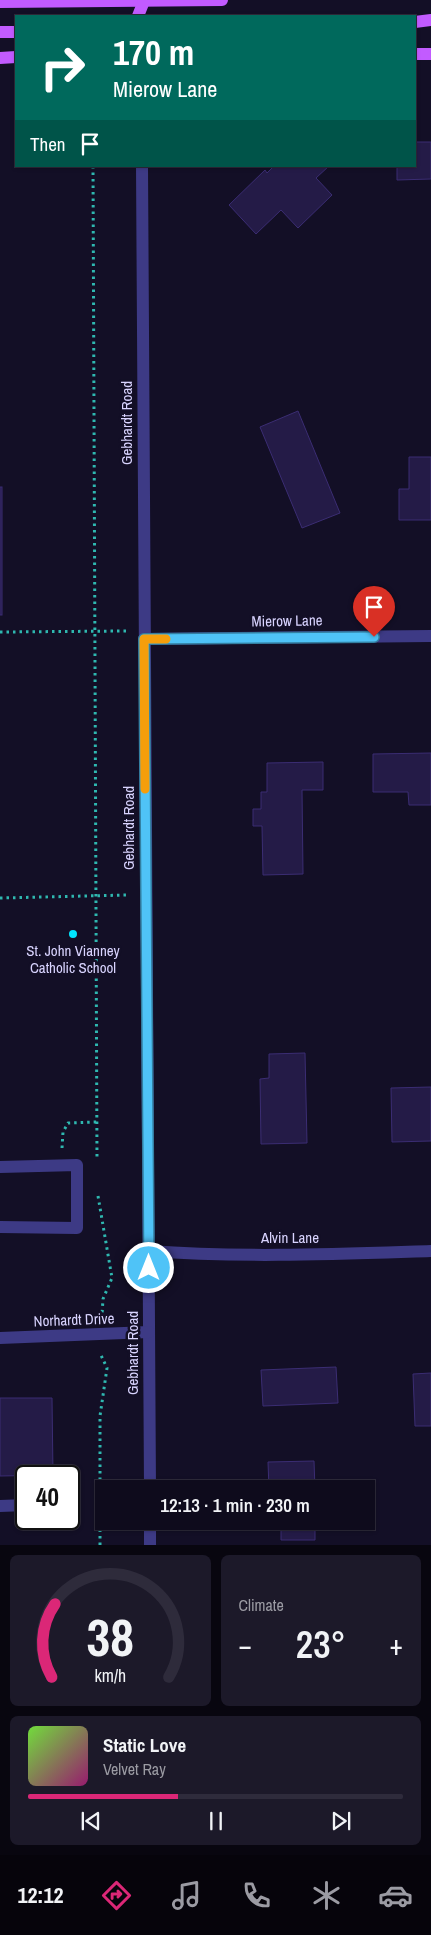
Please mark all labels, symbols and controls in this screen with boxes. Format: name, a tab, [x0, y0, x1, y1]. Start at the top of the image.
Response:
text: 170 m	[113, 29, 194, 76]
icon: right	[30, 35, 95, 100]
text: Mierow Lane	[113, 74, 217, 104]
icon: arrive	[76, 130, 104, 158]
text: Then	[30, 131, 66, 157]
street label: Gebhardt Road	[116, 381, 137, 465]
pin	[353, 586, 395, 637]
icon: arrive	[360, 593, 388, 621]
street label: Mierow Lane	[251, 609, 323, 632]
street label: Gebhardt Road	[118, 786, 139, 870]
marker: St. John Vianney Catholic School	[67, 928, 79, 940]
place label: St. John Vianney Catholic School	[26, 940, 121, 978]
street label: Alvin Lane	[260, 1227, 319, 1248]
position arrow	[122, 1241, 174, 1293]
street label: Norhardt Drive	[33, 1308, 115, 1331]
street label: Gebhardt Road	[122, 1311, 143, 1395]
speed limit sign: 40	[15, 1465, 80, 1530]
text: 12:13 · 1 min · 230 m	[160, 1492, 310, 1518]
text: Climate	[239, 1594, 284, 1616]
text: 38	[87, 1602, 134, 1672]
text: 23°	[296, 1619, 346, 1670]
text: −	[239, 1626, 252, 1664]
text: +	[390, 1626, 403, 1664]
text: km/h	[94, 1664, 126, 1688]
text: Static Love	[103, 1732, 186, 1758]
text: Velvet Ray	[103, 1758, 166, 1780]
icon: previous	[77, 1807, 105, 1835]
icon: pause	[202, 1807, 230, 1835]
icon: next	[327, 1807, 355, 1835]
icon: directions	[99, 1878, 134, 1913]
icon: music	[169, 1878, 204, 1913]
icon: phone	[239, 1878, 274, 1913]
icon: climate	[309, 1878, 344, 1913]
icon: car	[378, 1878, 413, 1913]
text: 12:12	[17, 1880, 64, 1910]

